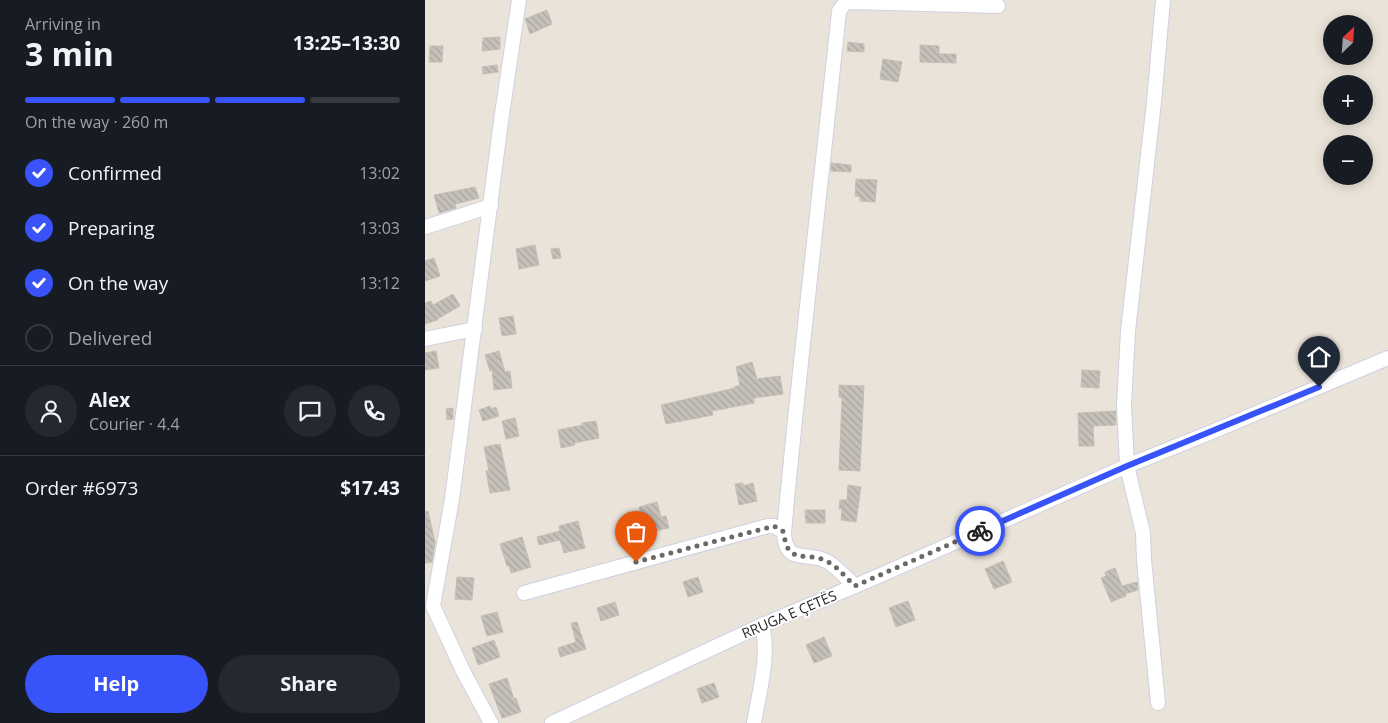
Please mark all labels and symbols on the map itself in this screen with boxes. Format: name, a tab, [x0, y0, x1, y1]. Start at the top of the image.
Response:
north arrow	[1323, 15, 1373, 65]
pin	[1298, 336, 1340, 387]
courier	[955, 506, 1005, 556]
pin	[615, 511, 657, 562]
street label: RRUGA E ÇETËS	[739, 585, 839, 643]

